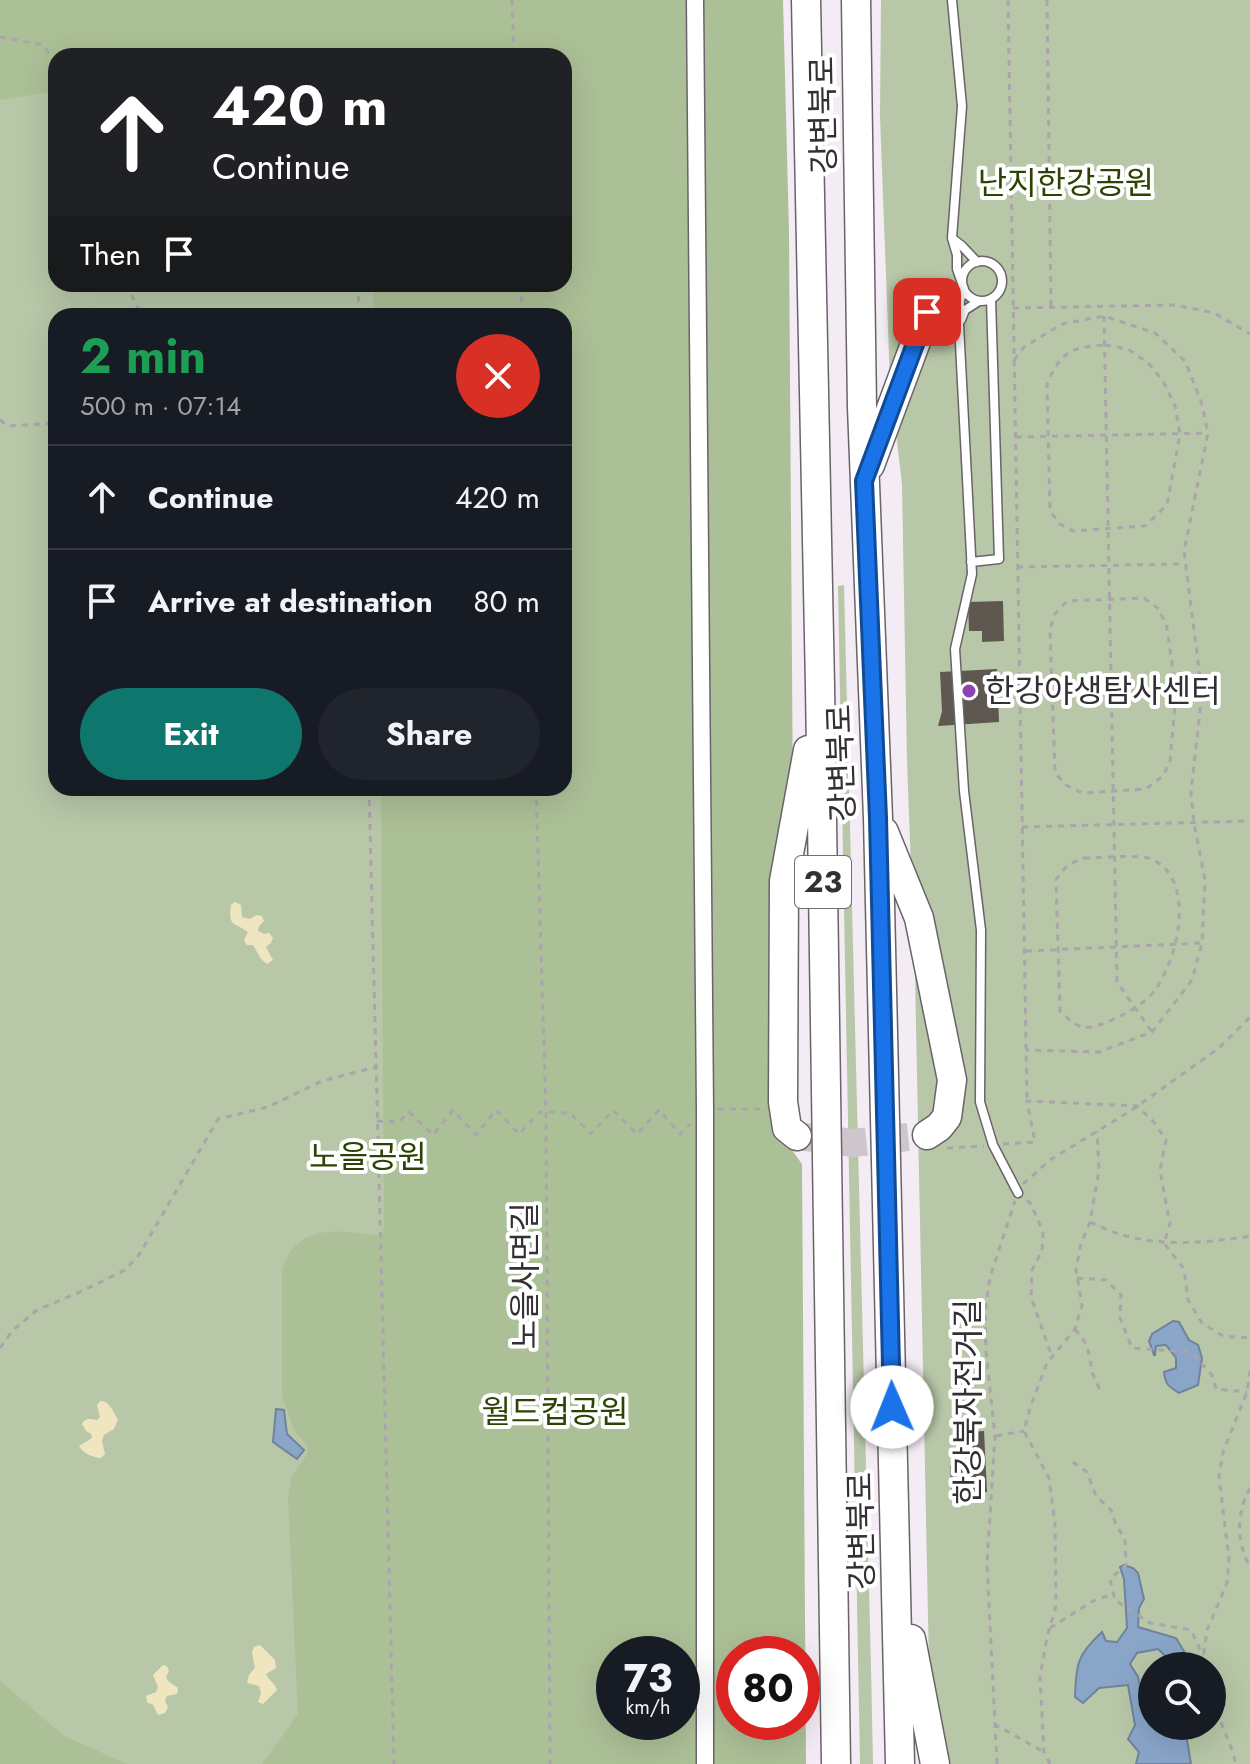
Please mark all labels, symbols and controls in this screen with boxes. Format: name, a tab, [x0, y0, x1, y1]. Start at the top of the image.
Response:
street label: 강변북로	[799, 56, 847, 174]
text: 420 m	[212, 65, 388, 146]
icon: ahead	[80, 80, 184, 184]
text: Continue	[212, 140, 350, 192]
park label: 난지한강공원	[978, 160, 1154, 206]
icon: arrive	[157, 232, 201, 276]
text: Then	[80, 233, 141, 276]
pin	[893, 278, 961, 346]
icon: arrive	[905, 290, 949, 334]
text: 2 min	[80, 322, 206, 391]
button: close	[456, 334, 540, 418]
text: 500 m · 07:14	[80, 387, 241, 425]
icon: ahead	[80, 475, 124, 519]
text: Continue	[148, 476, 274, 519]
text: 420 m	[455, 476, 540, 519]
icon: arrive	[80, 579, 124, 623]
text: Arrive at destination	[148, 580, 433, 623]
text: 80 m	[473, 580, 540, 623]
place label: 한강야생탐사센터	[985, 668, 1221, 714]
marker: 한강야생탐사센터	[960, 682, 978, 700]
button: Exit	[80, 688, 302, 780]
button: Share	[318, 688, 540, 780]
street label: 강변북로	[816, 703, 866, 823]
road number: 23	[795, 856, 851, 908]
park label: 노을공원	[309, 1134, 427, 1180]
street label: 노을사면길	[502, 1202, 548, 1350]
street label: 한강북자전거길	[945, 1299, 991, 1505]
position arrow	[850, 1365, 934, 1449]
park label: 월드컵공원	[481, 1389, 629, 1435]
street label: 강변북로	[837, 1472, 885, 1590]
speed limit sign: 80	[716, 1636, 820, 1740]
text: 73	[624, 1649, 672, 1707]
map controls	[1138, 1652, 1226, 1740]
button: search	[1138, 1652, 1226, 1740]
text: km/h	[625, 1693, 671, 1722]

